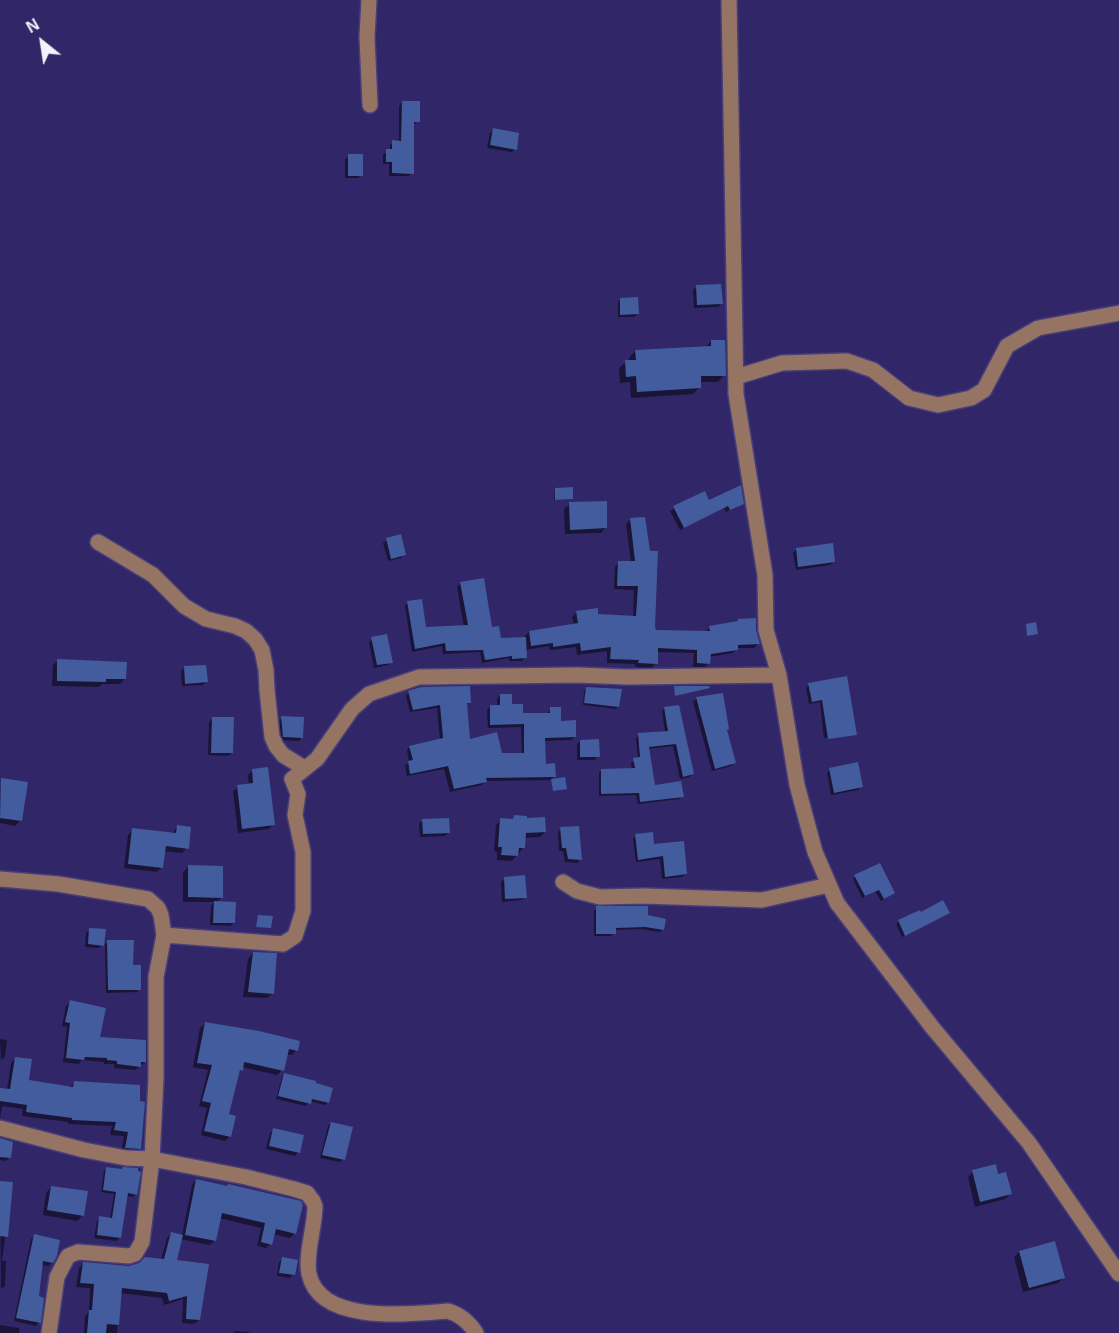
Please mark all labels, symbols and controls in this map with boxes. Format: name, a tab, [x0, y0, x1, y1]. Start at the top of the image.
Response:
north arrow	[12, 12, 72, 72]
text: N	[23, 16, 42, 36]

